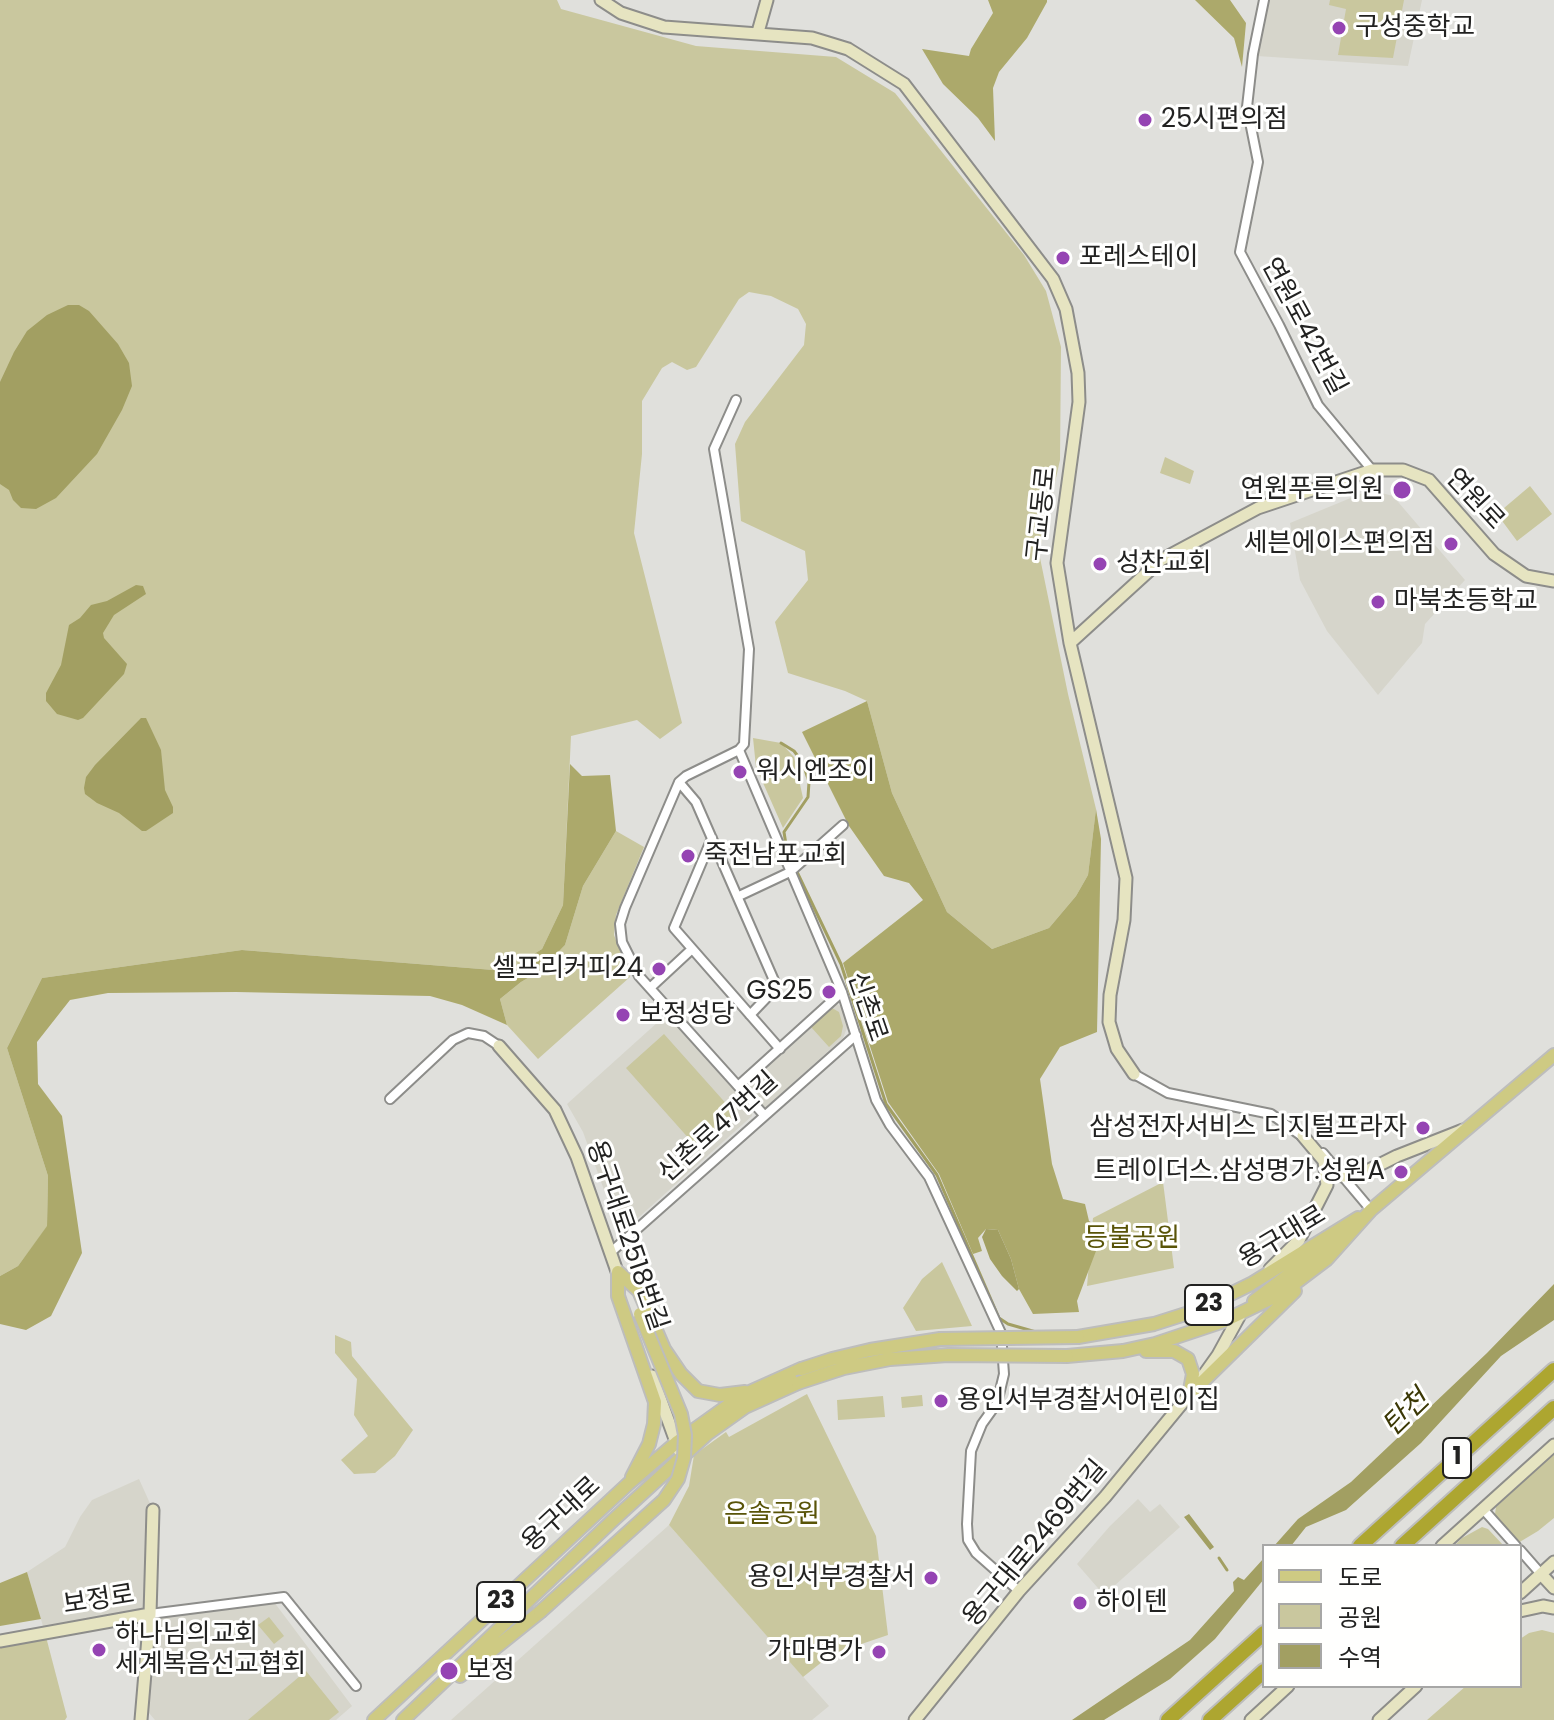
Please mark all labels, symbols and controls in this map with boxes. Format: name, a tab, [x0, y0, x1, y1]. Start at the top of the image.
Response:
place label: 구성중학교	[1355, 12, 1475, 44]
marker: 구성중학교	[1330, 19, 1348, 37]
place label: 25시편의점	[1161, 104, 1288, 136]
marker: 25시편의점	[1136, 111, 1154, 129]
place label: 포레스테이	[1079, 242, 1199, 274]
marker: 포레스테이	[1054, 249, 1072, 267]
street label: 연원로42번길	[1254, 253, 1352, 401]
street label: 연원로	[1438, 463, 1510, 537]
street label: 구교동로	[1022, 465, 1064, 563]
place label: 연원푸른의원	[1240, 474, 1384, 506]
marker: 연원푸른의원	[1391, 479, 1413, 501]
place label: 세븐에이스편의점	[1244, 528, 1435, 560]
marker: 세븐에이스편의점	[1442, 535, 1460, 553]
place label: 성찬교회	[1116, 548, 1212, 580]
marker: 성찬교회	[1091, 555, 1109, 573]
place label: 마북초등학교	[1394, 586, 1538, 618]
marker: 마북초등학교	[1369, 593, 1387, 611]
place label: 워시엔조이	[756, 756, 876, 788]
marker: 워시엔조이	[731, 763, 749, 781]
place label: 죽전남포교회	[704, 840, 848, 872]
marker: 죽전남포교회	[679, 847, 697, 865]
place label: 셀프리커피24	[492, 953, 643, 985]
marker: 셀프리커피24	[650, 960, 668, 978]
street label: 신촌로	[840, 968, 892, 1046]
place label: GS25	[746, 976, 813, 1008]
marker: GS25	[820, 983, 838, 1001]
place label: 보정성당	[639, 999, 735, 1031]
marker: 보정성당	[614, 1006, 632, 1024]
street label: 신촌로47번길	[653, 1066, 785, 1190]
place label: 삼성전자서비스 디지털프라자	[1089, 1112, 1407, 1144]
marker: 삼성전자서비스 디지털프라자	[1414, 1119, 1432, 1137]
street label: 용구대로2518번길	[579, 1137, 673, 1335]
place label: 트레이더스.삼성명가.성원A	[1093, 1156, 1385, 1188]
marker: 트레이더스.삼성명가.성원A	[1392, 1163, 1410, 1181]
street label: 용구대로	[1234, 1200, 1332, 1276]
park label: 등불공원	[1084, 1223, 1180, 1255]
road number: 23	[1185, 1285, 1233, 1325]
water label: 탄천	[1377, 1384, 1437, 1444]
place label: 용인서부경찰서어린이집	[957, 1385, 1220, 1417]
marker: 용인서부경찰서어린이집	[932, 1392, 950, 1410]
road number: 1	[1443, 1438, 1471, 1478]
street label: 용구대로2469번길	[957, 1454, 1115, 1634]
street label: 용구대로	[516, 1471, 608, 1559]
park label: 은솔공원	[724, 1499, 820, 1531]
legend	[1262, 1544, 1522, 1688]
text: 도로	[1338, 1561, 1382, 1594]
place label: 용인서부경찰서	[748, 1562, 915, 1594]
marker: 용인서부경찰서	[922, 1569, 940, 1587]
street label: 보정로	[61, 1580, 137, 1622]
road number: 23	[477, 1582, 525, 1622]
place label: 하이텐	[1096, 1587, 1168, 1619]
marker: 하이텐	[1071, 1594, 1089, 1612]
text: 공원	[1338, 1601, 1382, 1634]
place label: 하나님의교회 세계복음선교협회	[115, 1619, 306, 1680]
place label: 가마명가	[767, 1636, 863, 1668]
marker: 하나님의교회 세계복음선교협회	[90, 1641, 108, 1659]
text: 수역	[1338, 1641, 1382, 1674]
marker: 가마명가	[870, 1643, 888, 1661]
place label: 보정	[467, 1655, 515, 1687]
marker: 보정	[438, 1660, 460, 1682]

